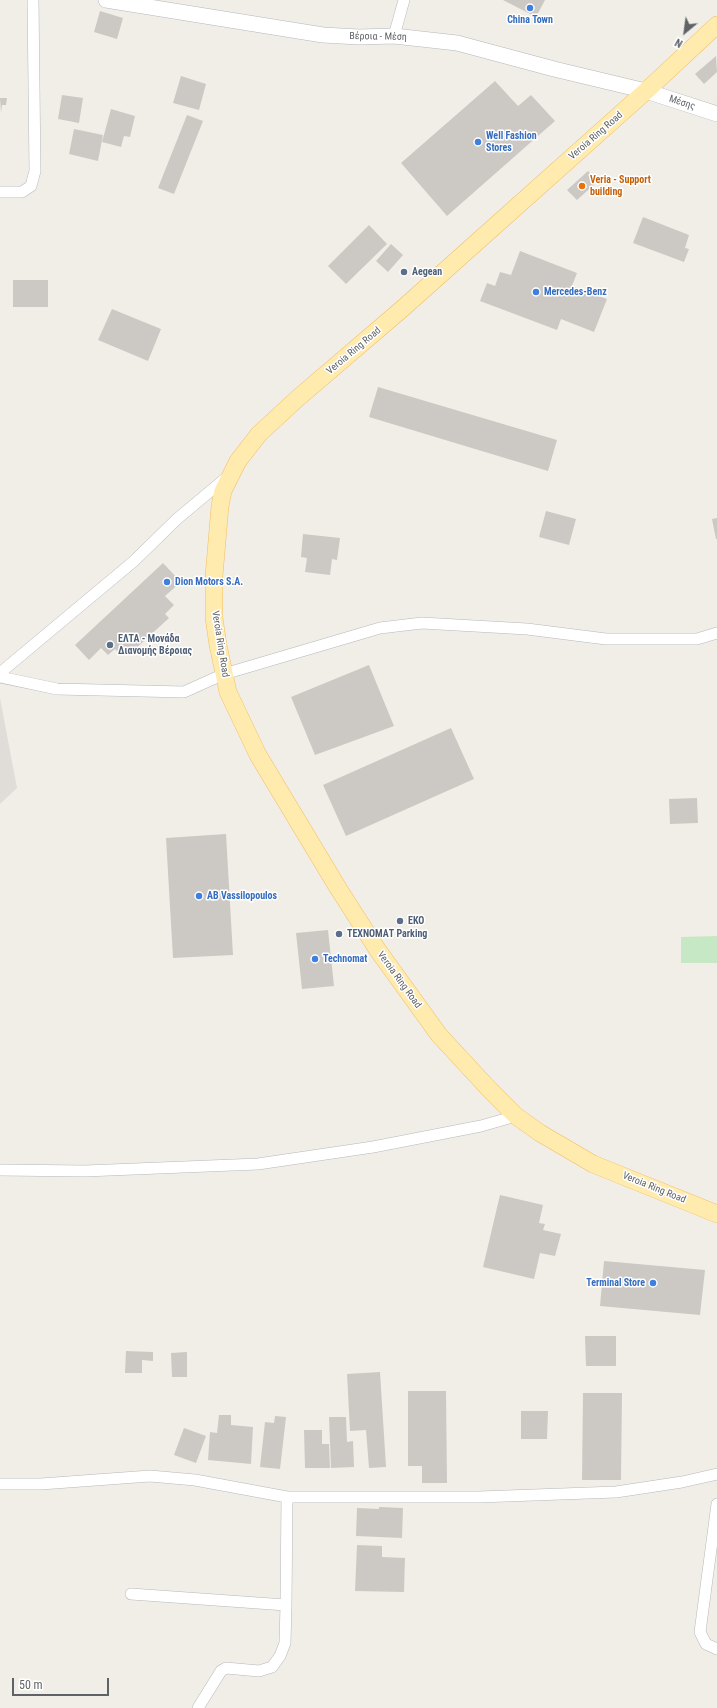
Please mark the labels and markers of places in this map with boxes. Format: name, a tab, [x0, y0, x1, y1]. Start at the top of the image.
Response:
marker: China Town	[525, 3, 535, 13]
place label: China Town	[507, 14, 553, 26]
place label: Well Fashion Stores	[486, 130, 537, 154]
marker: Well Fashion Stores	[473, 137, 483, 147]
place label: Veria - Support building	[590, 174, 651, 198]
marker: Veria - Support building	[577, 181, 587, 191]
place label: Aegean	[412, 266, 442, 278]
marker: Aegean	[399, 267, 409, 277]
place label: Mercedes-Benz	[544, 286, 607, 298]
marker: Mercedes-Benz	[531, 287, 541, 297]
place label: Dion Motors S.A.	[175, 576, 243, 588]
marker: Dion Motors S.A.	[162, 577, 172, 587]
place label: ΕΛΤΑ - Μονάδα Διανομής Βέροιας	[118, 633, 192, 656]
marker: ΕΛΤΑ - Μονάδα Διανομής Βέροιας	[105, 640, 115, 650]
place label: AB Vassilopoulos	[207, 890, 277, 902]
marker: AB Vassilopoulos	[194, 891, 204, 901]
place label: EKO	[408, 915, 424, 927]
marker: EKO	[395, 916, 405, 926]
place label: ΤΕΧΝΟΜΑΤ Parking	[347, 928, 427, 940]
marker: ΤΕΧΝΟΜΑΤ Parking	[334, 929, 344, 939]
place label: Technomat	[323, 953, 367, 965]
marker: Technomat	[310, 954, 320, 964]
place label: Terminal Store	[586, 1277, 645, 1289]
marker: Terminal Store	[648, 1278, 658, 1288]

